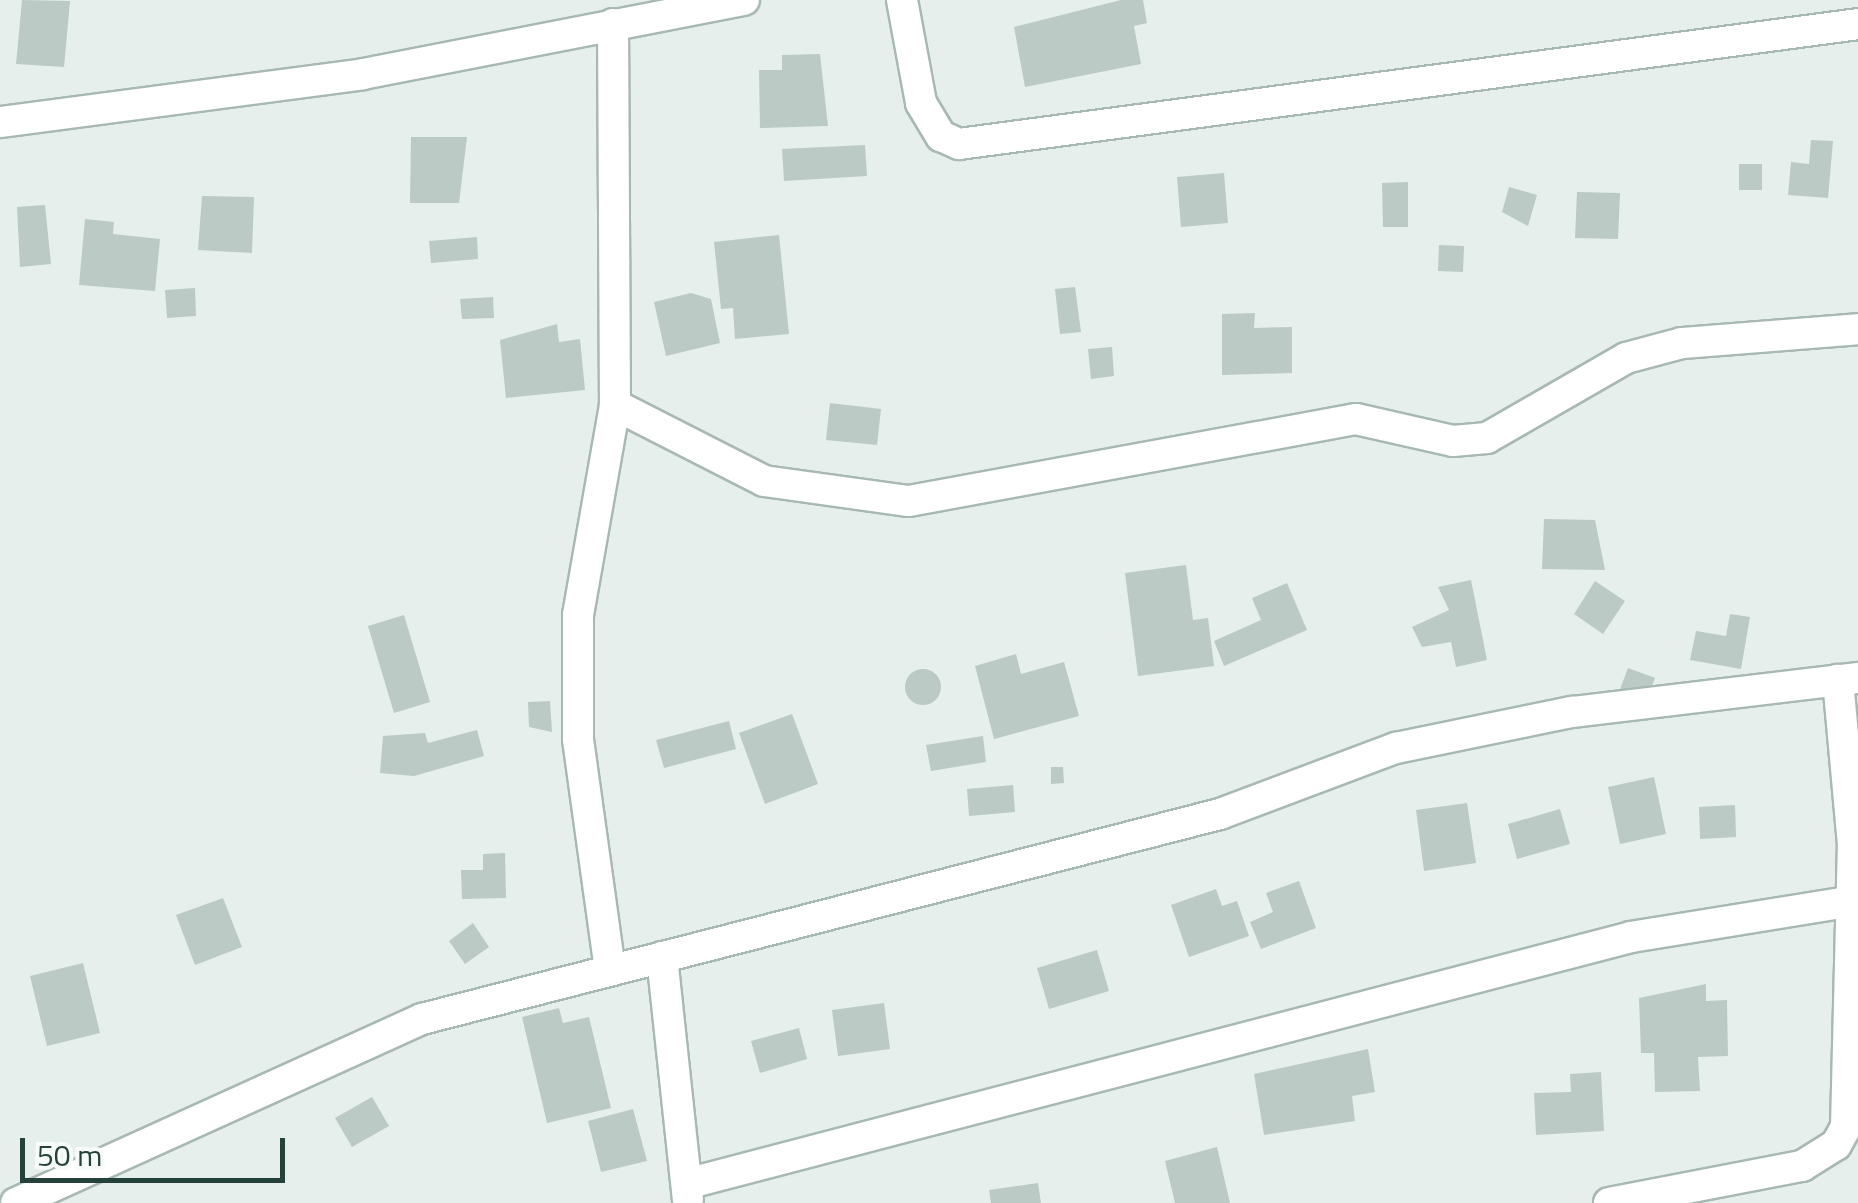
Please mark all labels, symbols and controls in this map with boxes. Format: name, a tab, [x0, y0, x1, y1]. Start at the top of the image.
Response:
scale bar	[25, 1118, 290, 1180]
text: 50 m	[37, 1132, 102, 1178]

